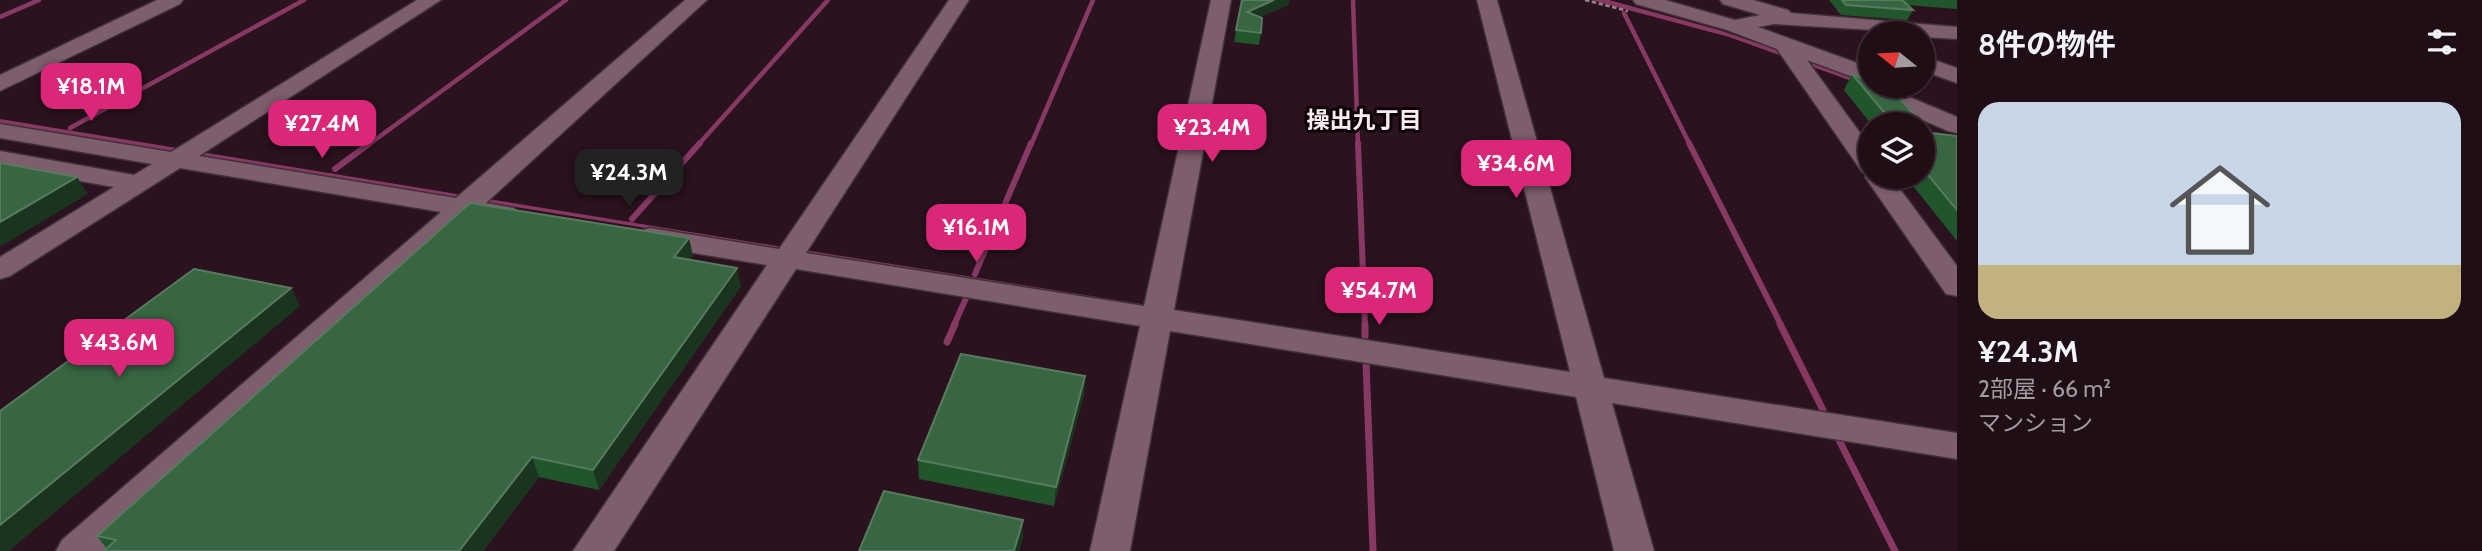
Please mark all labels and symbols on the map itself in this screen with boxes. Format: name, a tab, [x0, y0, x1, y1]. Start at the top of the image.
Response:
north arrow	[1858, 21, 1936, 98]
pin: ¥18.1M	[34, 64, 148, 123]
pin: ¥27.4M	[265, 100, 379, 160]
pin: ¥23.4M	[1155, 104, 1269, 164]
district label: 操出九丁目	[1307, 106, 1422, 134]
pin: ¥34.6M	[1459, 140, 1573, 200]
pin: ¥24.3M	[572, 150, 686, 209]
pin: ¥16.1M	[919, 204, 1033, 264]
pin: ¥54.7M	[1322, 268, 1436, 327]
pin: ¥43.6M	[62, 320, 176, 379]

